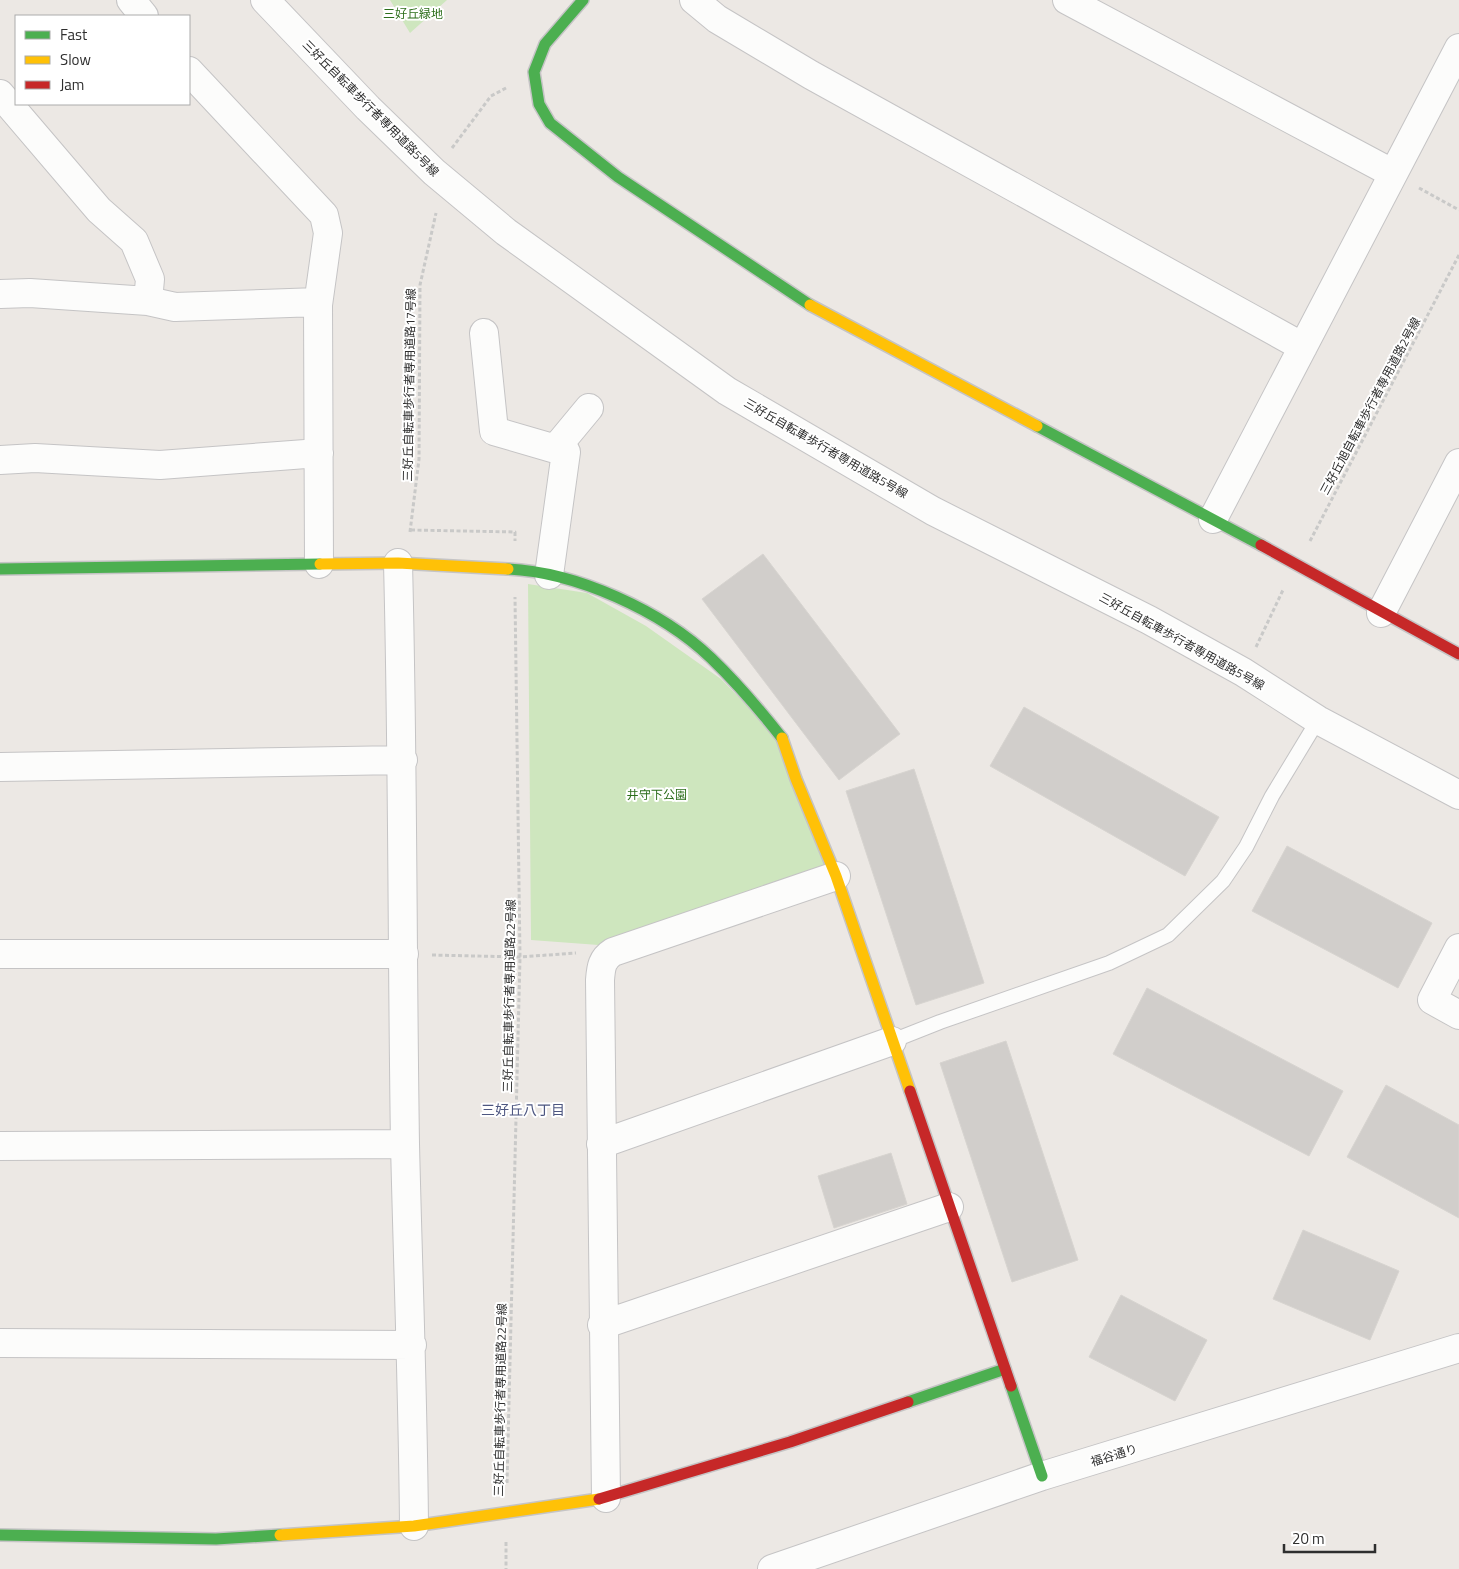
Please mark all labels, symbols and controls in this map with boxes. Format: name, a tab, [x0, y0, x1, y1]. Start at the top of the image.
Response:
park label: 三好丘緑地	[383, 4, 443, 23]
legend	[15, 15, 190, 105]
text: Fast	[60, 23, 88, 46]
street label: 三好丘自転車歩行者専用道路5号線	[298, 35, 444, 181]
text: Slow	[60, 48, 91, 71]
text: Jam	[60, 73, 84, 96]
street label: 三好丘自転車歩行者専用道路17号線	[398, 288, 420, 482]
street label: 三好丘旭自転車歩行者専用道路2号線	[1315, 314, 1425, 498]
street label: 三好丘自転車歩行者専用道路5号線	[740, 393, 912, 503]
street label: 三好丘自転車歩行者専用道路5号線	[1096, 587, 1268, 695]
park label: 井守下公園	[627, 785, 687, 804]
street label: 三好丘自転車歩行者専用道路22号線	[498, 899, 520, 1093]
district label: 三好丘八丁目	[481, 1099, 565, 1120]
street label: 三好丘自転車歩行者専用道路22号線	[489, 1303, 511, 1497]
street label: 福谷通り	[1088, 1439, 1140, 1471]
scale bar	[1284, 1522, 1375, 1554]
text: 20 m	[1292, 1527, 1325, 1550]

